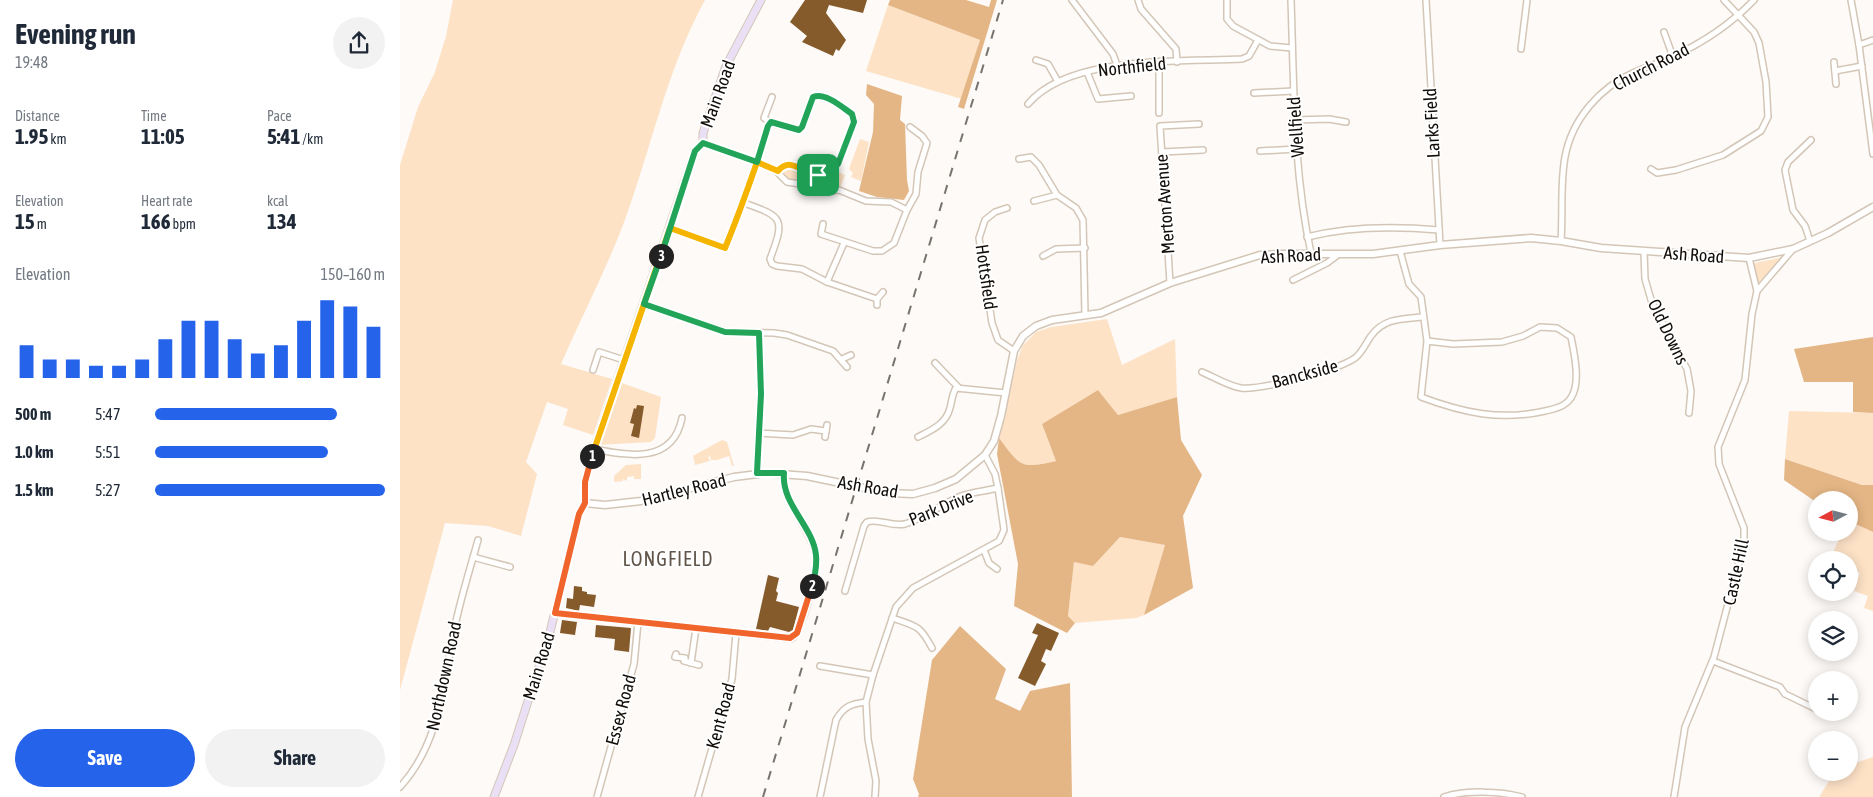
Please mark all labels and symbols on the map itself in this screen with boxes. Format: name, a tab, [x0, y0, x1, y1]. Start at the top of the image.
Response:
street label: Church Road	[1609, 38, 1693, 95]
street label: Northfield	[1097, 52, 1167, 81]
street label: Main Road	[696, 57, 739, 130]
street label: Larks Field	[1419, 87, 1444, 159]
street label: Wellfield	[1283, 96, 1308, 158]
street label: Merton Avenue	[1151, 153, 1178, 255]
pin	[797, 154, 839, 196]
street label: Ash Road	[1663, 242, 1725, 267]
street label: Hottsfield	[972, 243, 1001, 311]
street label: Ash Road	[1260, 243, 1322, 268]
pin: 3	[648, 244, 674, 268]
street label: Old Downs	[1644, 296, 1693, 368]
street label: Banckside	[1270, 355, 1340, 392]
pin: 1	[580, 444, 604, 468]
street label: Hartley Road	[640, 469, 728, 510]
street label: Ash Road	[836, 471, 900, 502]
street label: Park Drive	[906, 485, 976, 530]
north arrow	[1808, 491, 1858, 541]
street label: Castle Hill	[1718, 537, 1753, 607]
district label: LONGFIELD	[622, 547, 714, 570]
pin: 2	[800, 574, 824, 598]
street label: Northdown Road	[422, 619, 465, 732]
street label: Main Road	[518, 629, 559, 702]
street label: Essex Road	[601, 672, 640, 748]
street label: Kent Road	[702, 681, 739, 751]

